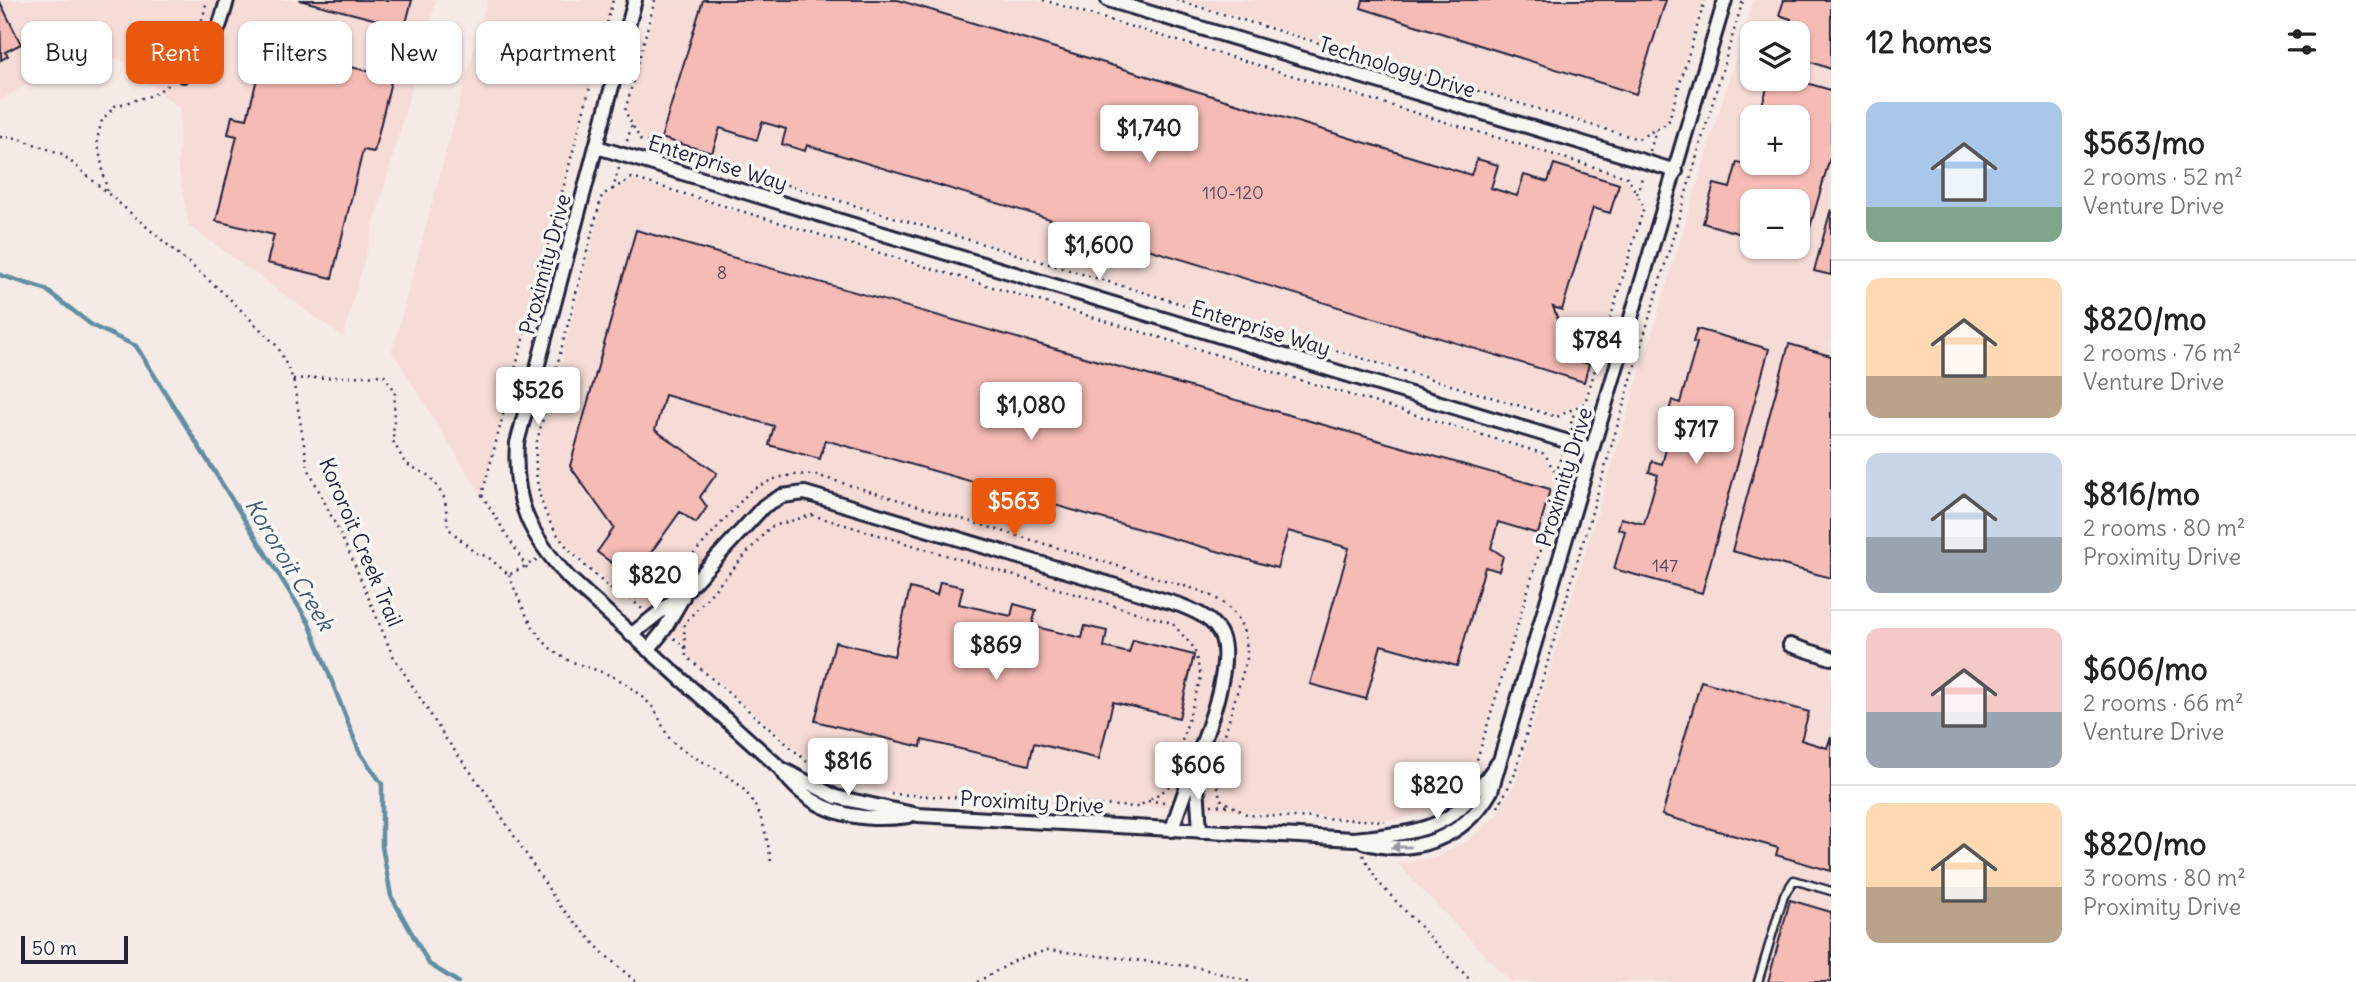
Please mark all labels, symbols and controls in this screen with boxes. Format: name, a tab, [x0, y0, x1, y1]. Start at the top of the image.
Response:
chip: Buy	[21, 21, 112, 84]
chip: Rent	[126, 21, 224, 84]
chip: Filters	[238, 21, 352, 84]
chip: New	[366, 21, 462, 84]
chip: Apartment	[476, 21, 640, 84]
map controls	[1740, 21, 1810, 259]
button: layers	[1740, 21, 1810, 91]
text: 12 homes	[1866, 23, 1992, 61]
icon: filters	[2283, 23, 2321, 61]
street label: Technology Drive	[1315, 30, 1479, 104]
button: +	[1740, 105, 1810, 175]
pin: $1,740	[1092, 106, 1206, 165]
text: $1,740	[1116, 113, 1182, 142]
text: $563/mo	[2083, 124, 2205, 162]
street label: Enterprise Way	[645, 129, 791, 197]
icon: home	[1922, 130, 2006, 214]
text: 2 rooms · 52 m²	[2083, 162, 2243, 191]
house number: 110-120	[1202, 181, 1264, 204]
button: −	[1740, 189, 1810, 259]
street label: Proximity Drive	[513, 191, 577, 337]
text: Venture Drive	[2083, 191, 2224, 220]
pin: $1,600	[1042, 222, 1156, 282]
text: $1,600	[1064, 230, 1134, 259]
house number: 8	[717, 261, 727, 284]
street label: Enterprise Way	[1188, 294, 1334, 362]
text: $820/mo	[2083, 300, 2206, 338]
icon: home	[1922, 306, 2006, 390]
pin: $784	[1556, 318, 1638, 377]
text: $784	[1572, 325, 1622, 354]
text: 2 rooms · 76 m²	[2083, 338, 2241, 367]
text: Venture Drive	[2083, 367, 2224, 396]
pin: $526	[497, 368, 579, 427]
text: $526	[512, 375, 564, 404]
pin: $1,080	[974, 382, 1088, 442]
text: $1,080	[996, 390, 1066, 419]
street label: Proximity Drive	[1530, 404, 1598, 550]
pin: $717	[1655, 406, 1737, 466]
text: $717	[1674, 414, 1718, 443]
street label: Kororoit Creek Trail	[313, 453, 409, 631]
text: $816/mo	[2083, 475, 2200, 513]
pin: $563	[973, 478, 1055, 538]
icon: home	[1922, 481, 2006, 565]
text: $563	[988, 486, 1040, 515]
water label: Kororoit Creek	[239, 492, 342, 637]
text: 2 rooms · 80 m²	[2083, 513, 2245, 542]
text: Proximity Drive	[2083, 542, 2241, 571]
pin: $820	[614, 552, 696, 612]
house number: 147	[1652, 554, 1678, 577]
text: $820	[628, 560, 682, 589]
pin: $869	[955, 622, 1037, 682]
text: $869	[970, 630, 1022, 659]
text: $606/mo	[2083, 650, 2208, 688]
icon: home	[1922, 656, 2006, 740]
text: 2 rooms · 66 m²	[2083, 688, 2244, 717]
text: Venture Drive	[2083, 717, 2224, 746]
pin: $816	[807, 738, 889, 798]
pin: $606	[1157, 742, 1239, 802]
text: $816	[824, 746, 872, 775]
text: $606	[1171, 750, 1225, 779]
pin: $820	[1396, 762, 1478, 822]
text: $820	[1410, 770, 1464, 799]
street label: Proximity Drive	[959, 785, 1105, 819]
text: $820/mo	[2083, 825, 2206, 863]
icon: home	[1922, 831, 2006, 915]
one-way arrow	[1389, 841, 1411, 853]
text: 3 rooms · 80 m²	[2083, 863, 2246, 892]
text: Proximity Drive	[2083, 892, 2241, 921]
scale bar	[21, 933, 128, 965]
text: 50 m	[32, 936, 77, 960]

